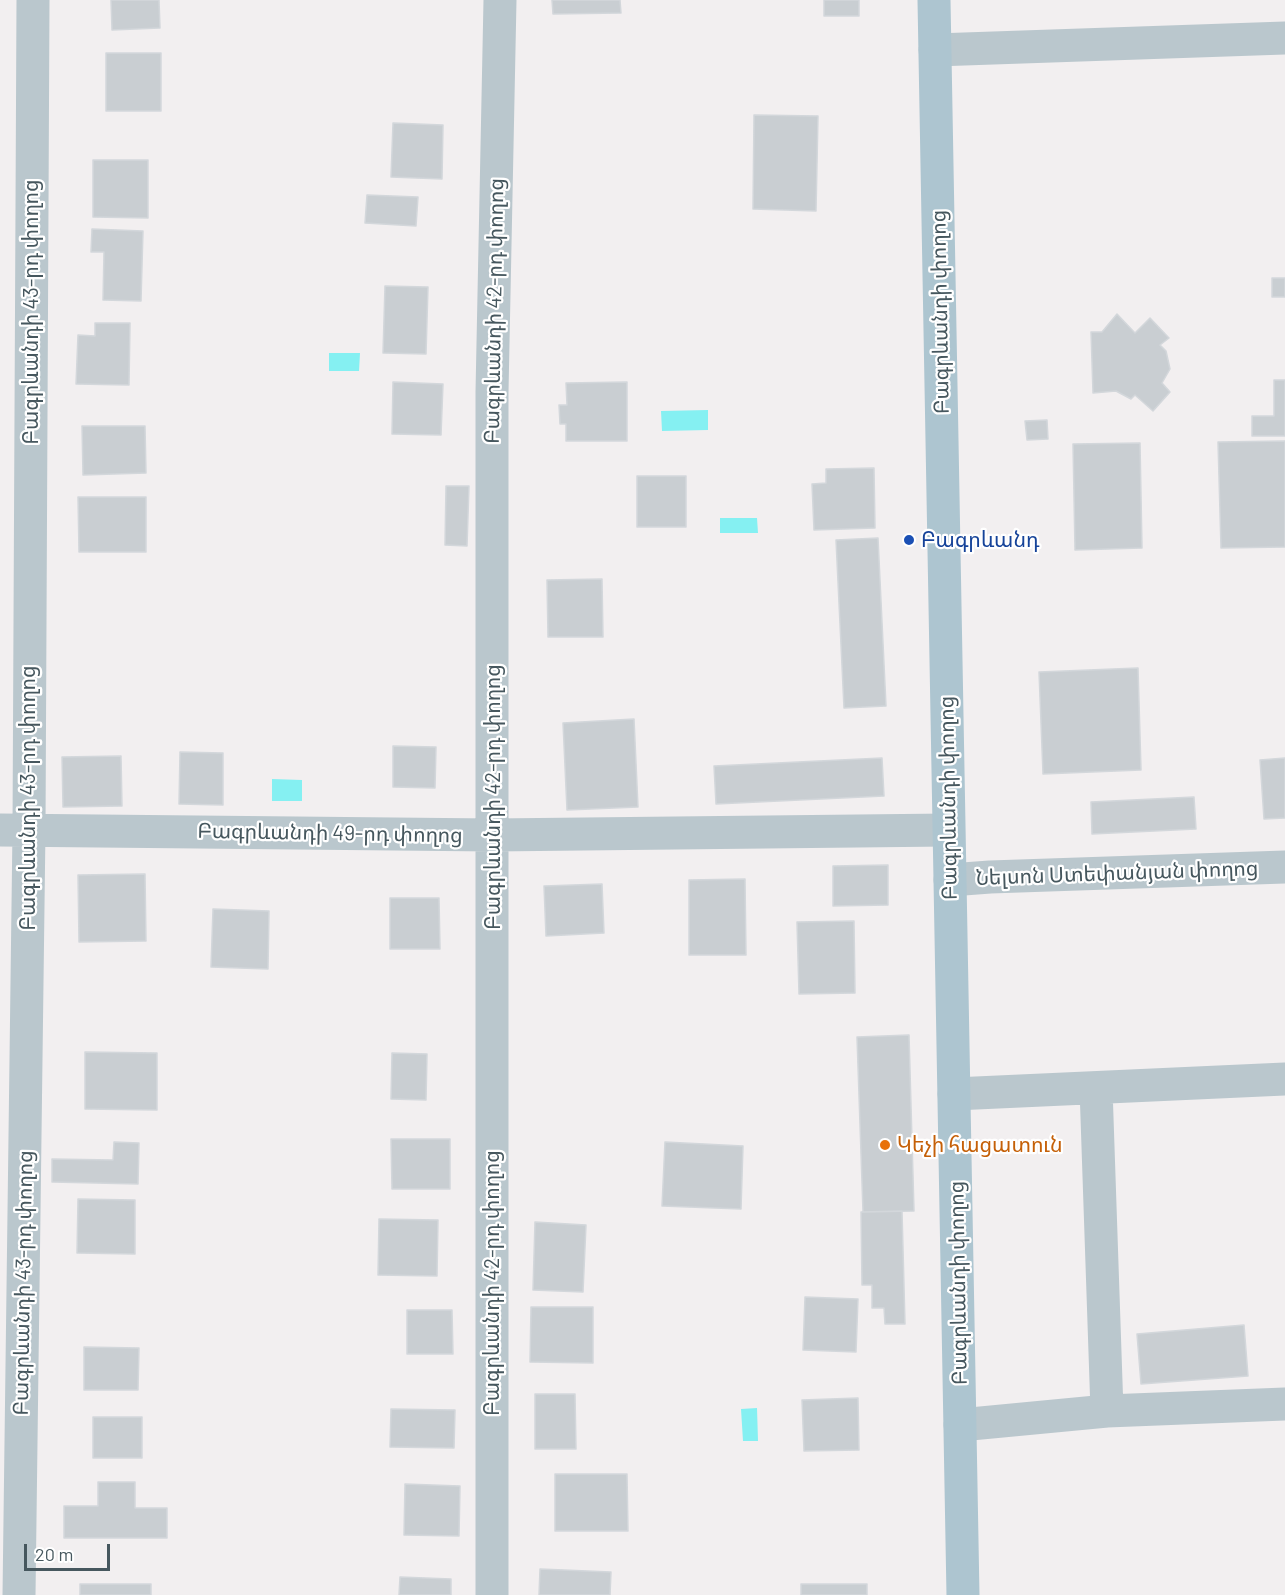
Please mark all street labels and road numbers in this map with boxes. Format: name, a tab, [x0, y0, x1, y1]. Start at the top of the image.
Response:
street label: Բագրևանդի 42-րդ փողոց	[479, 178, 509, 444]
street label: Բագրևանդի 43-րդ փողոց	[18, 179, 44, 445]
street label: Բագրևանդի փողոց	[926, 210, 954, 414]
street label: Բագրևանդի 42-րդ փողոց	[480, 664, 506, 930]
street label: Բագրևանդի 43-րդ փողոց	[15, 665, 41, 931]
street label: Բագրևանդի փողոց	[934, 696, 962, 900]
street label: Բագրևանդի 49-րդ փողոց	[197, 818, 463, 848]
street label: Նելսոն Ստեփանյան փողոց	[975, 855, 1259, 891]
street label: Բագրևանդի 43-րդ փողոց	[8, 1150, 38, 1416]
street label: Բագրևանդի 42-րդ փողոց	[479, 1150, 505, 1416]
street label: Բագրևանդի փողոց	[944, 1181, 972, 1385]

